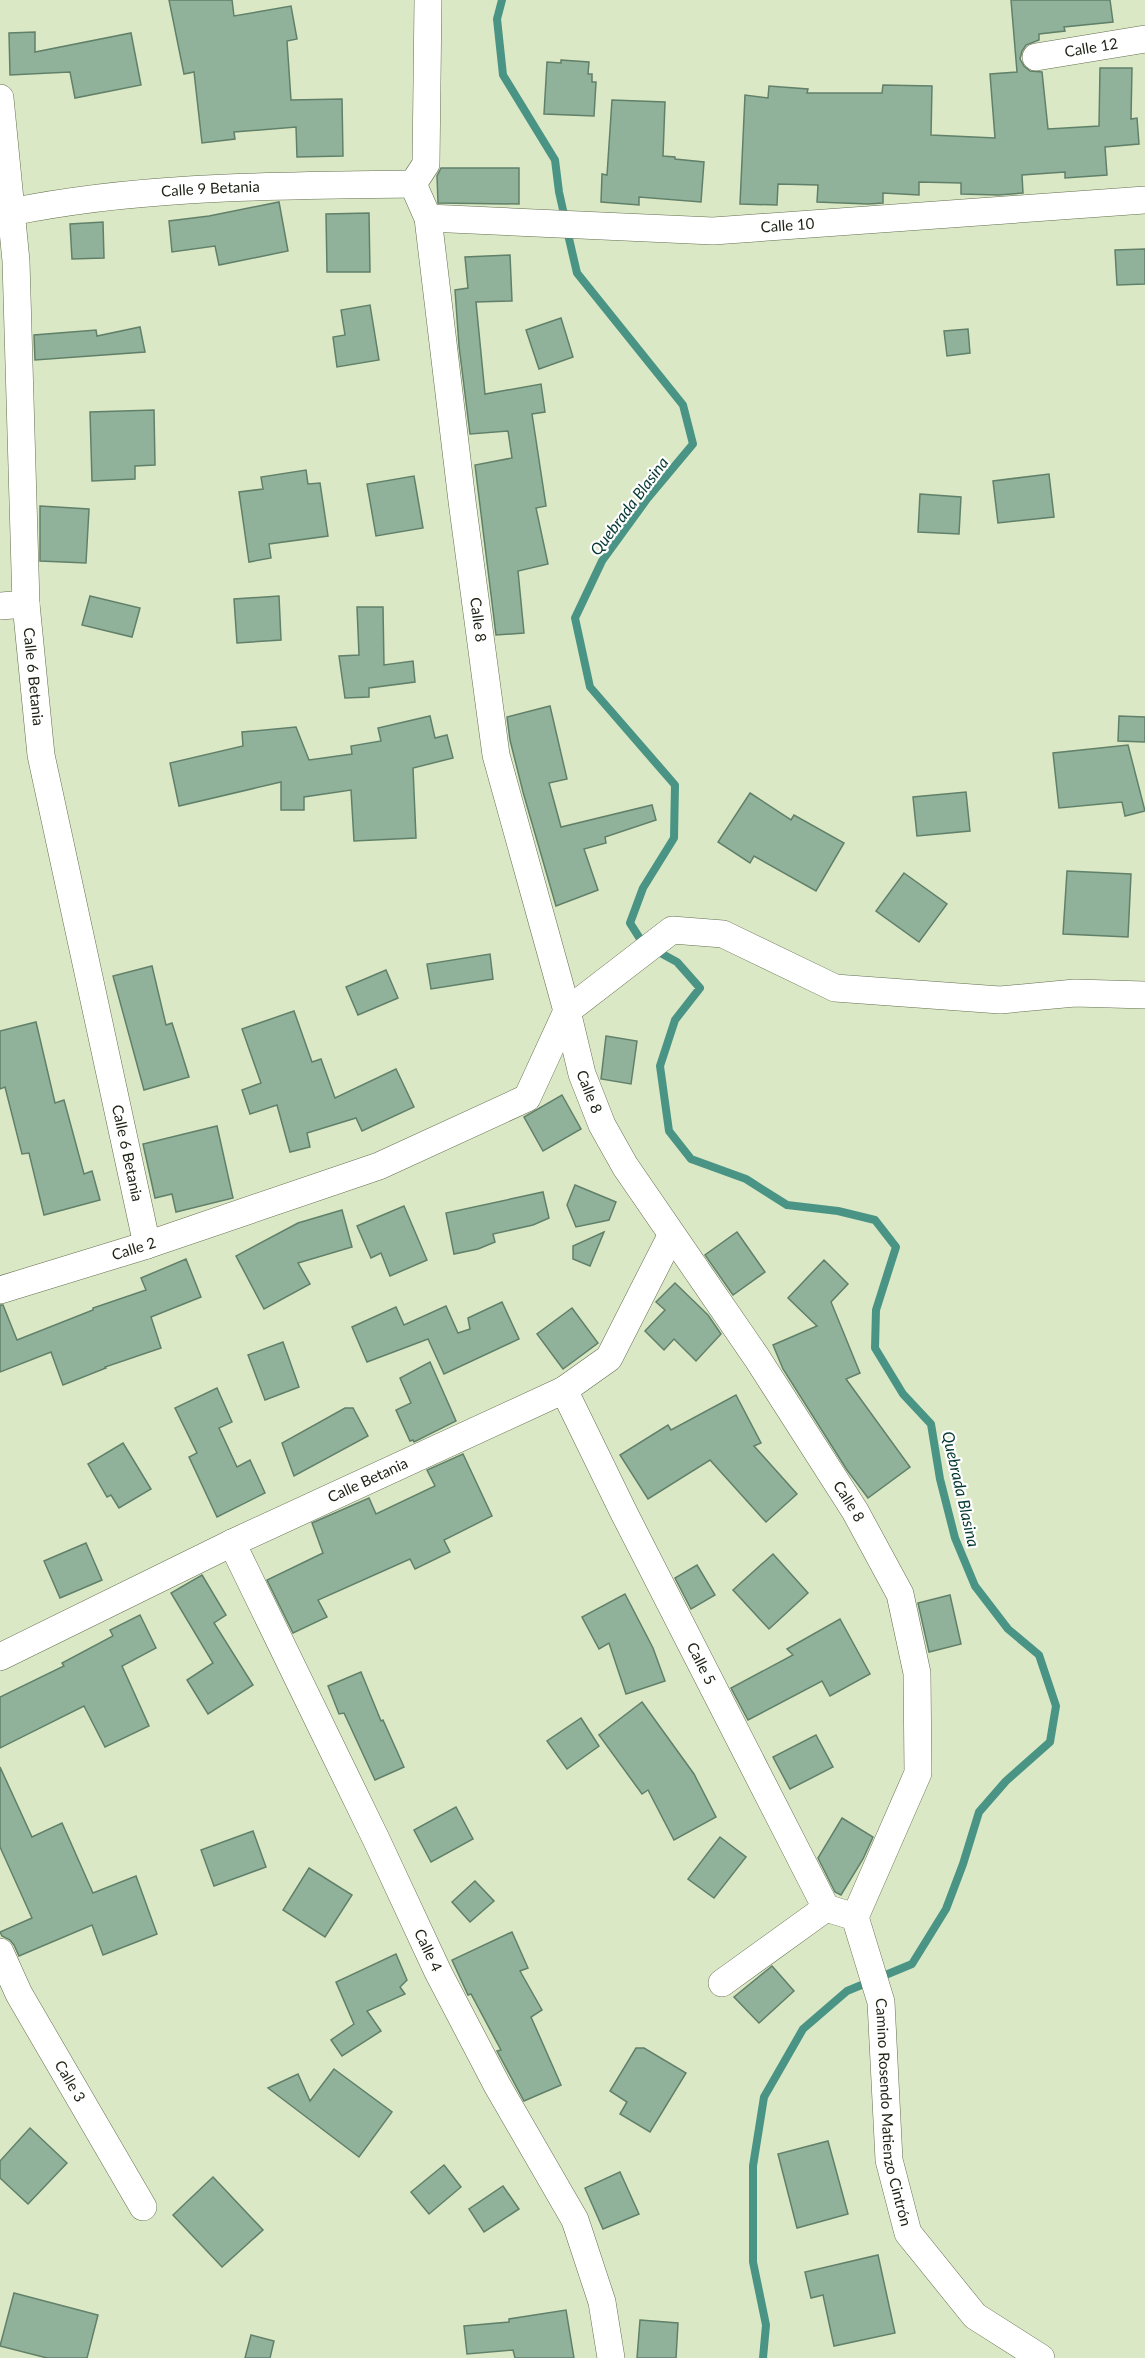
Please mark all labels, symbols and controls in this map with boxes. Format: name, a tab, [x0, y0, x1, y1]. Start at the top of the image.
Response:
street label: Calle 12	[1063, 34, 1119, 60]
street label: Calle 9 Betania	[160, 177, 260, 200]
street label: Calle 10	[760, 214, 815, 236]
water label: Quebrada Blasina	[585, 453, 672, 559]
street label: Calle 8	[467, 596, 491, 643]
street label: Calle 6 Betania	[20, 627, 48, 727]
street label: Calle 8	[573, 1067, 607, 1116]
street label: Calle 6 Betania	[109, 1103, 147, 1203]
street label: Calle 2	[109, 1233, 158, 1263]
water label: Quebrada Blasina	[939, 1429, 984, 1549]
street label: Calle Betania	[324, 1453, 410, 1506]
street label: Calle 8	[830, 1477, 869, 1525]
street label: Calle 5	[684, 1639, 720, 1687]
street label: Calle 4	[411, 1926, 447, 1974]
street label: Camino Rosendo Matienzo Cintrón	[873, 1998, 916, 2228]
street label: Calle 3	[52, 2057, 90, 2105]

